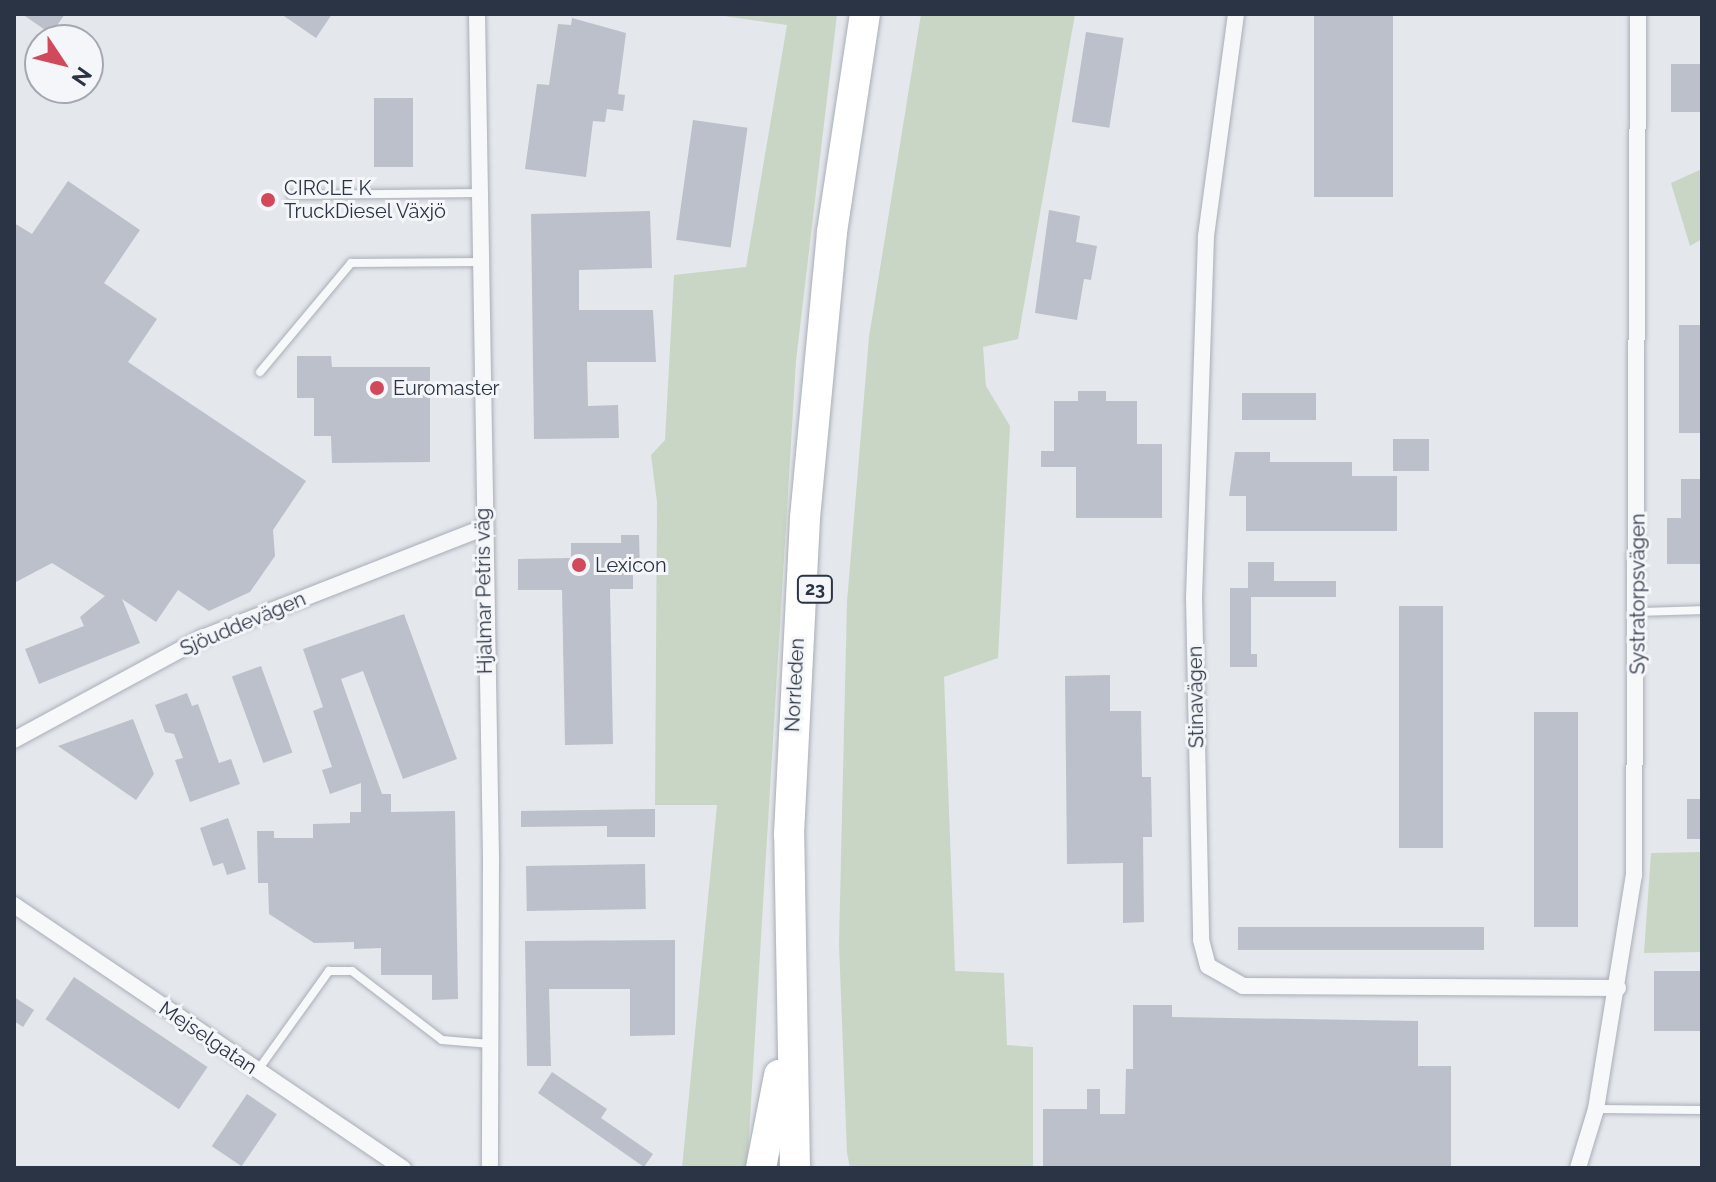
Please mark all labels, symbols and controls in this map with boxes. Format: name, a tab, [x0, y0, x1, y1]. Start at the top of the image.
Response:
north arrow	[24, 24, 104, 104]
text: N	[67, 62, 97, 91]
place label: CIRCLE K TruckDiesel Växjö	[284, 176, 447, 223]
marker: CIRCLE K TruckDiesel Växjö	[259, 191, 277, 209]
place label: Euromaster	[393, 376, 500, 400]
marker: Euromaster	[368, 379, 386, 397]
street label: Hjalmar Petris väg	[471, 507, 497, 675]
street label: Systratorpsvägen	[1626, 514, 1650, 674]
place label: Lexicon	[595, 553, 667, 577]
marker: Lexicon	[570, 556, 588, 574]
road number: 23	[795, 575, 835, 603]
street label: Sjöuddevägen	[177, 587, 309, 661]
street label: Norrleden	[781, 637, 809, 733]
street label: Stinavägen	[1183, 646, 1209, 748]
street label: Mejselgatan	[154, 996, 262, 1080]

